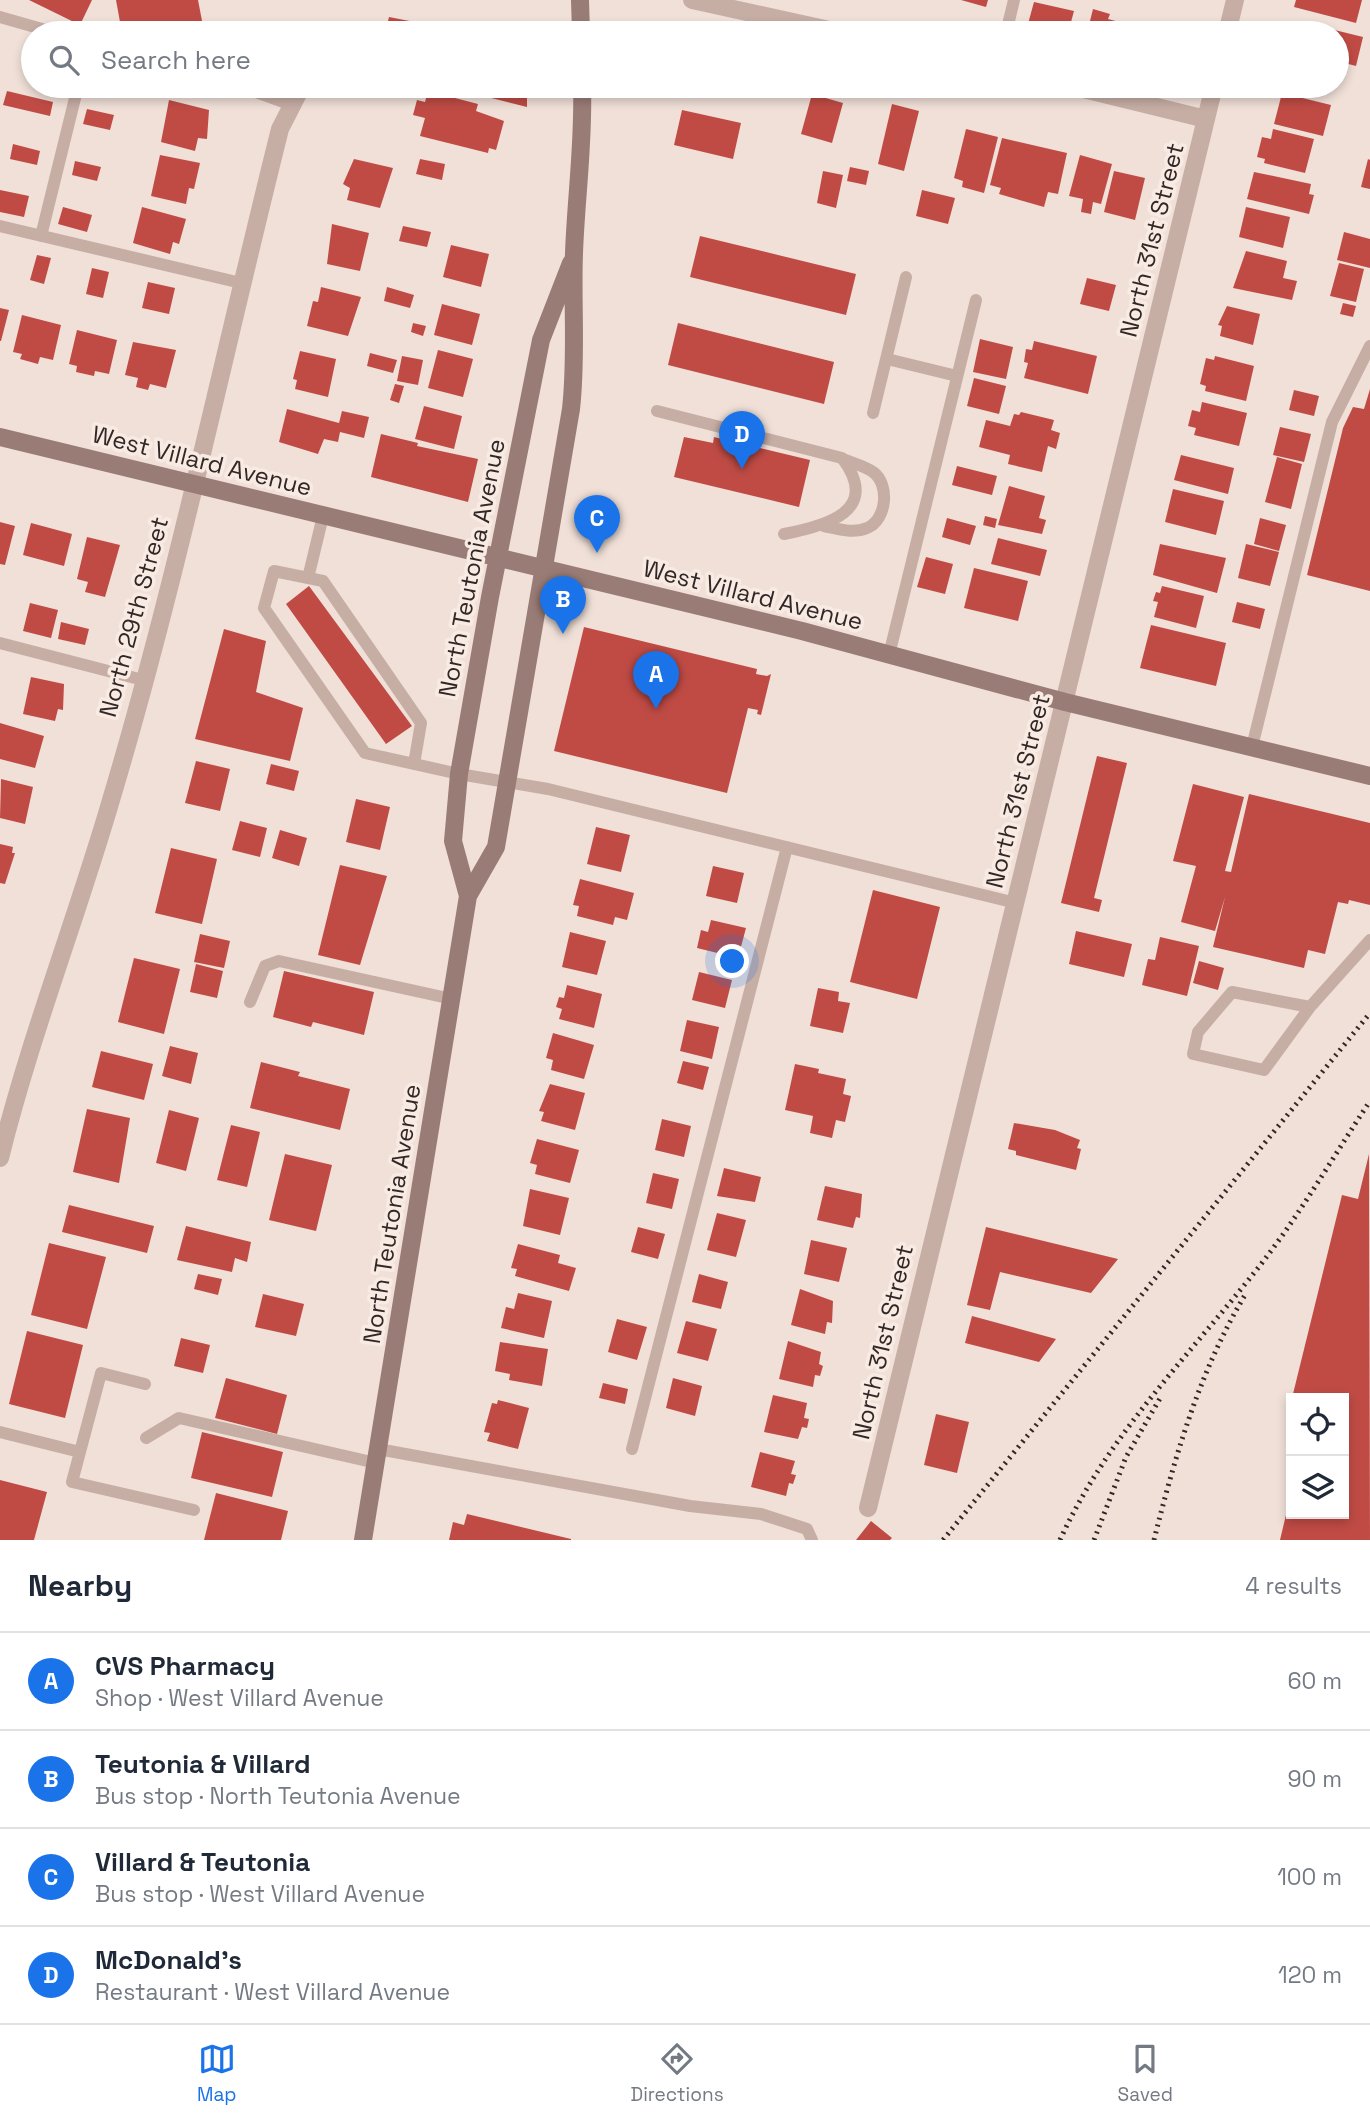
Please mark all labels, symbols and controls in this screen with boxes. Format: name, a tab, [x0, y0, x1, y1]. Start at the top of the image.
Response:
search box	[21, 21, 1349, 98]
icon: search	[45, 41, 83, 79]
text: Search here	[101, 43, 251, 77]
street label: North 31st Street	[1112, 140, 1191, 340]
pin: D	[719, 411, 765, 469]
street label: West Villard Avenue	[89, 418, 315, 503]
street label: North Teutonia Avenue	[431, 436, 512, 700]
pin: C	[574, 495, 620, 553]
street label: North 29th Street	[92, 513, 175, 720]
street label: West Villard Avenue	[640, 552, 866, 637]
pin: B	[540, 576, 586, 634]
pin: A	[633, 651, 679, 709]
street label: North 31st Street	[978, 691, 1057, 891]
your location	[715, 944, 749, 978]
street label: North Teutonia Avenue	[356, 1082, 427, 1346]
street label: North 31st Street	[845, 1242, 920, 1442]
map controls	[1286, 1393, 1349, 1519]
button: locate	[1286, 1393, 1349, 1456]
button: layers	[1286, 1456, 1349, 1519]
text: Nearby	[28, 1566, 132, 1605]
text: 4 results	[1245, 1571, 1342, 1601]
text: CVS Pharmacy	[95, 1649, 275, 1683]
text: A	[44, 1666, 58, 1696]
text: 60 m	[1287, 1666, 1342, 1696]
text: Shop · West Villard Avenue	[95, 1683, 384, 1713]
text: Teutonia & Villard	[95, 1747, 311, 1781]
text: B	[43, 1764, 59, 1794]
text: 90 m	[1287, 1764, 1342, 1794]
text: Bus stop · North Teutonia Avenue	[95, 1781, 461, 1811]
text: Villard & Teutonia	[95, 1845, 310, 1879]
text: C	[44, 1862, 58, 1892]
text: 100 m	[1277, 1862, 1342, 1892]
text: Bus stop · West Villard Avenue	[95, 1879, 425, 1909]
text: McDonald's	[95, 1943, 242, 1977]
text: D	[43, 1960, 59, 1990]
text: 120 m	[1278, 1960, 1342, 1990]
text: Restaurant · West Villard Avenue	[95, 1977, 450, 2007]
tab: Map	[197, 2040, 237, 2107]
tab: Directions	[631, 2040, 724, 2107]
tab: Saved	[1118, 2040, 1173, 2107]

